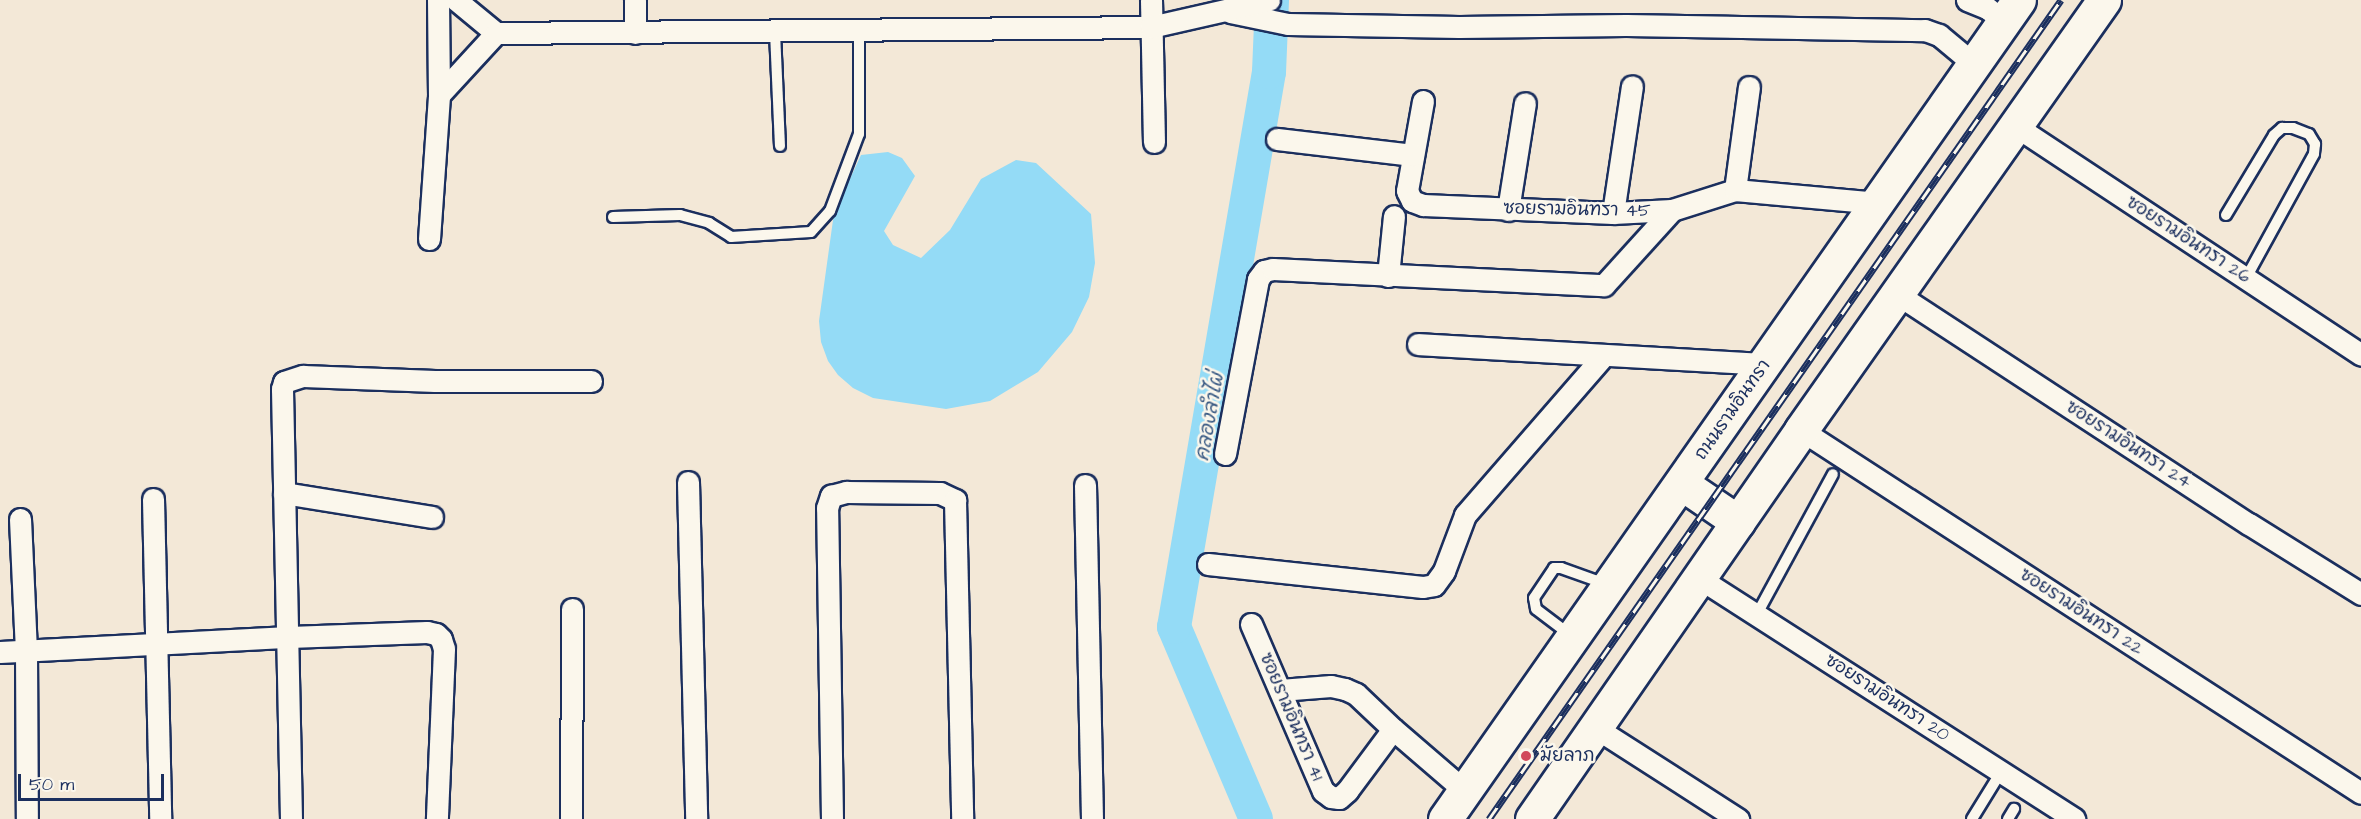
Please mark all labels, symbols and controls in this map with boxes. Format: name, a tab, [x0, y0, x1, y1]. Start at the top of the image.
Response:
street label: ซอยรามอินทรา 26	[2122, 192, 2254, 288]
street label: ซอยรามอินทรา 45	[1503, 198, 1651, 222]
street label: ถนนรามอินทรา	[1690, 356, 1776, 464]
water label: คลองลำไผ่	[1190, 371, 1230, 463]
street label: ซอยรามอินทรา 24	[2061, 396, 2195, 494]
street label: ซอยรามอินทรา 22	[2015, 564, 2147, 660]
street label: ซอยรามอินทรา 41	[1254, 650, 1328, 784]
street label: ซอยรามอินทรา 20	[1821, 650, 1953, 746]
place label: มัยลาภ	[1540, 745, 1595, 767]
marker: มัยลาภ	[1517, 747, 1535, 765]
scale bar	[21, 762, 166, 800]
text: 50 m	[29, 772, 74, 797]

